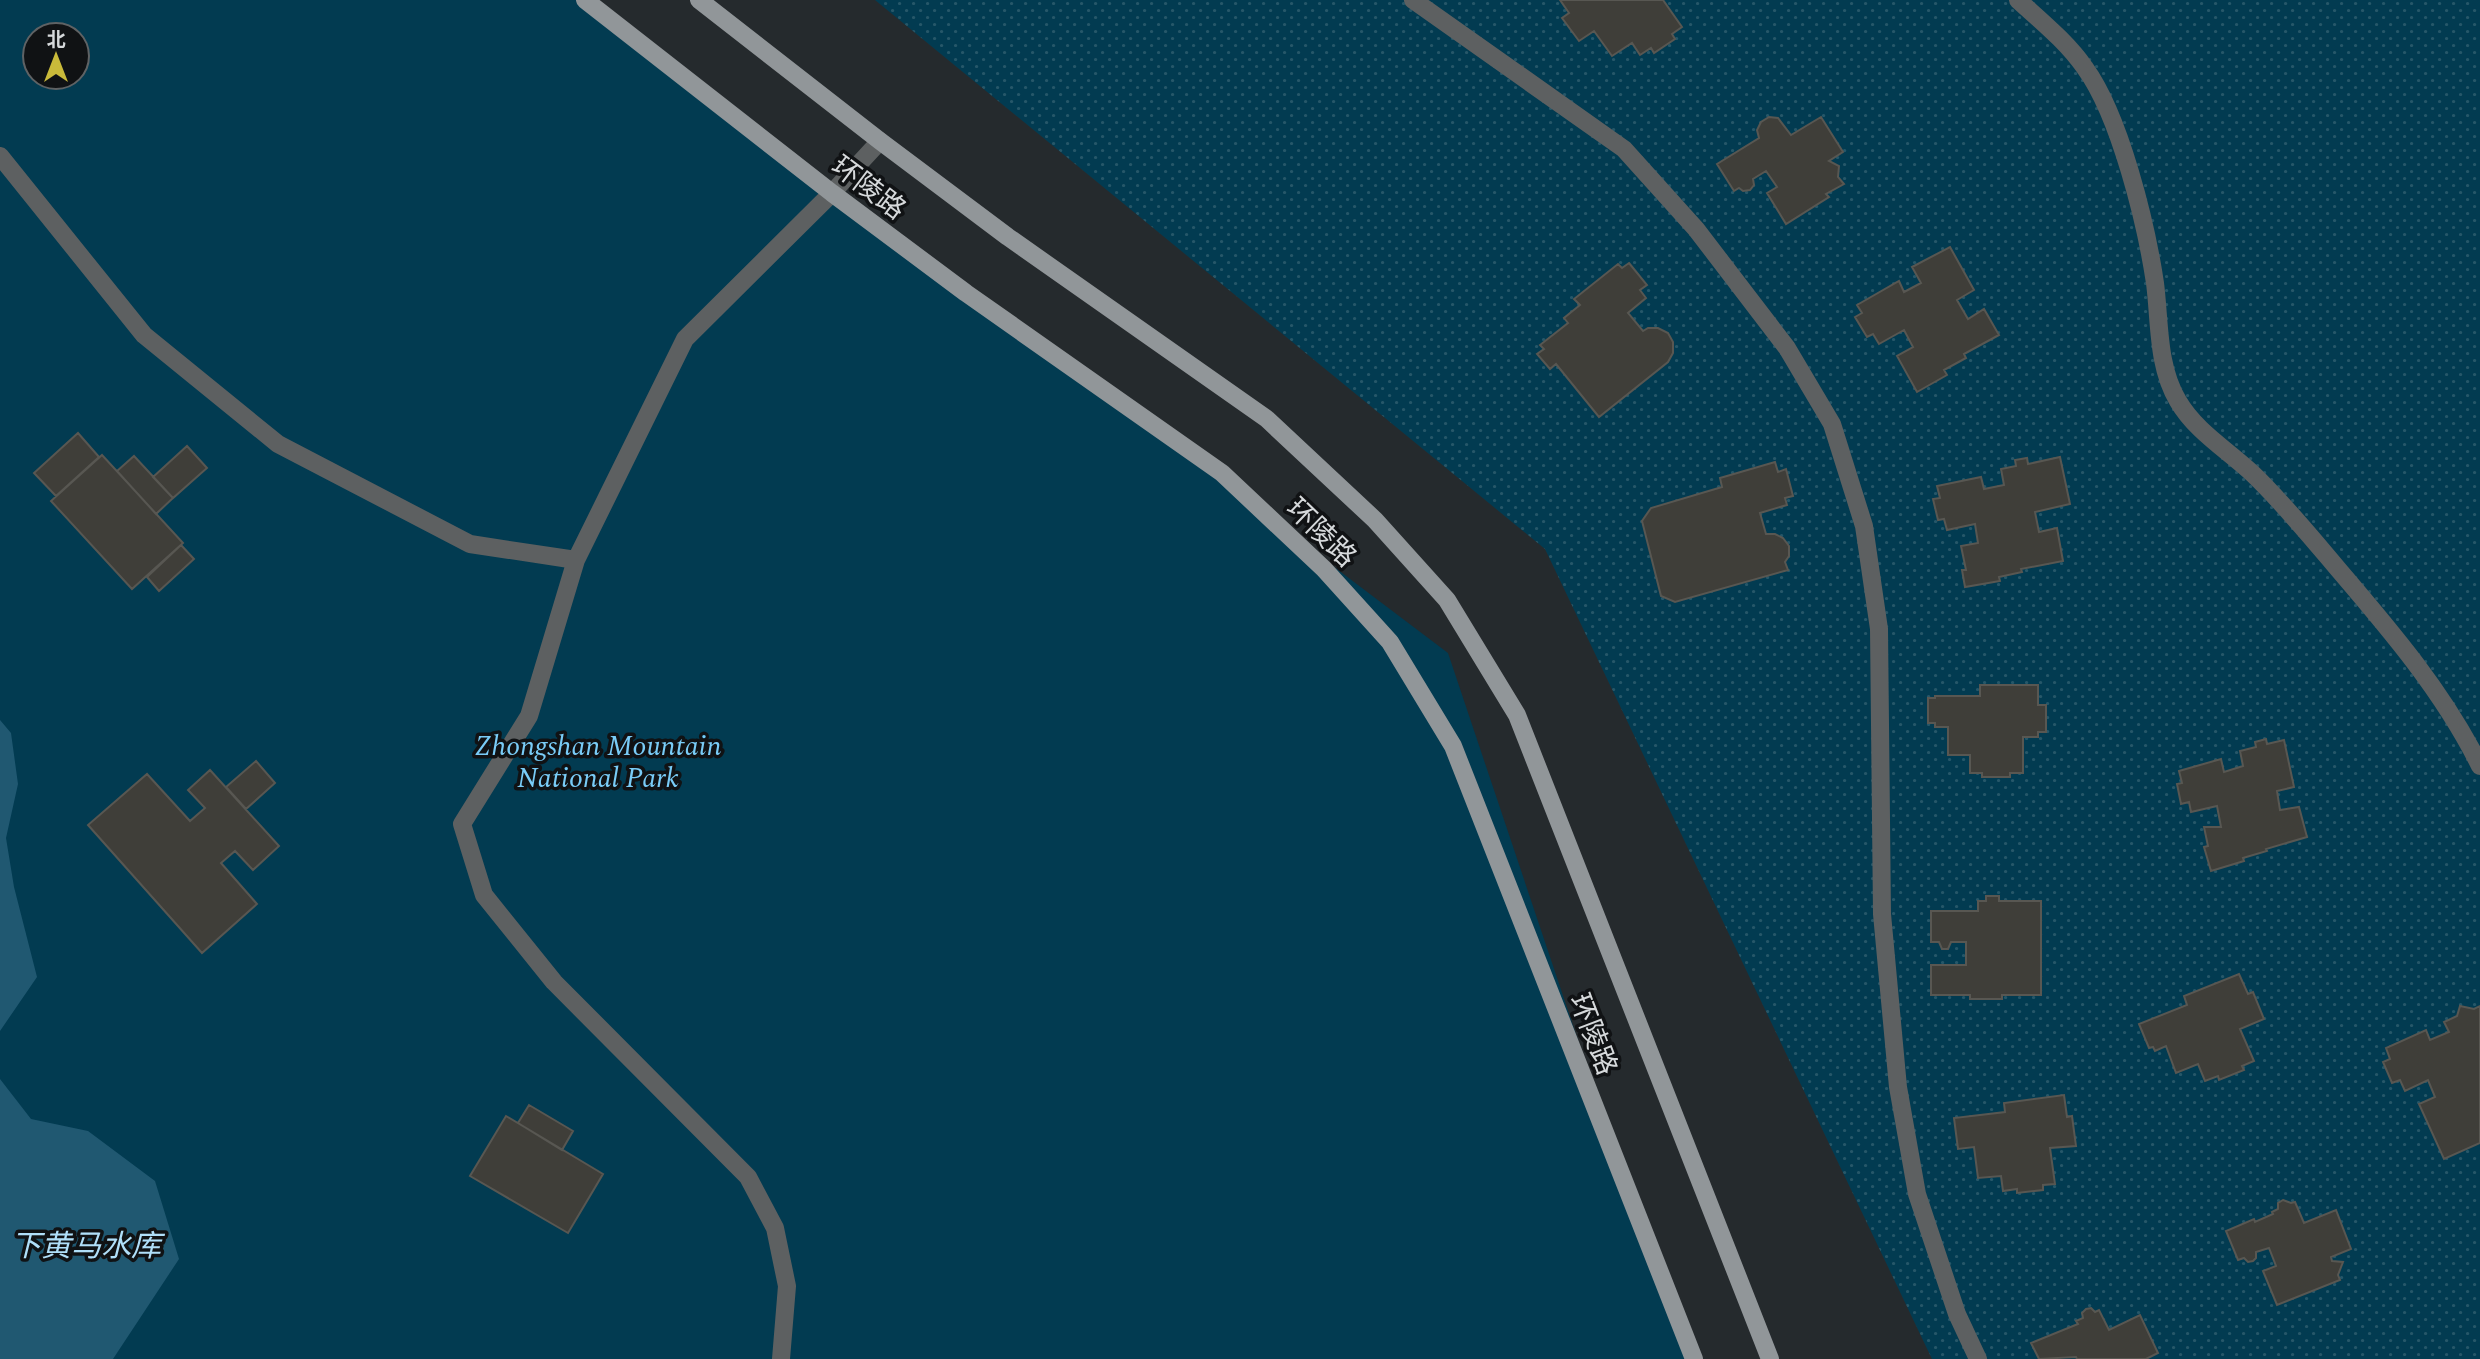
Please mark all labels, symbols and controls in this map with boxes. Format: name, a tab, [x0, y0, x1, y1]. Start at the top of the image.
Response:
north arrow	[21, 21, 91, 91]
text: 北	[46, 26, 66, 55]
street label: 环陵路	[822, 146, 915, 231]
street label: 环陵路	[1276, 488, 1366, 578]
park label: Zhongshan Mountain National Park	[474, 725, 722, 800]
street label: 环陵路	[1557, 988, 1628, 1081]
water label: 下黄马水库	[11, 1224, 166, 1270]

